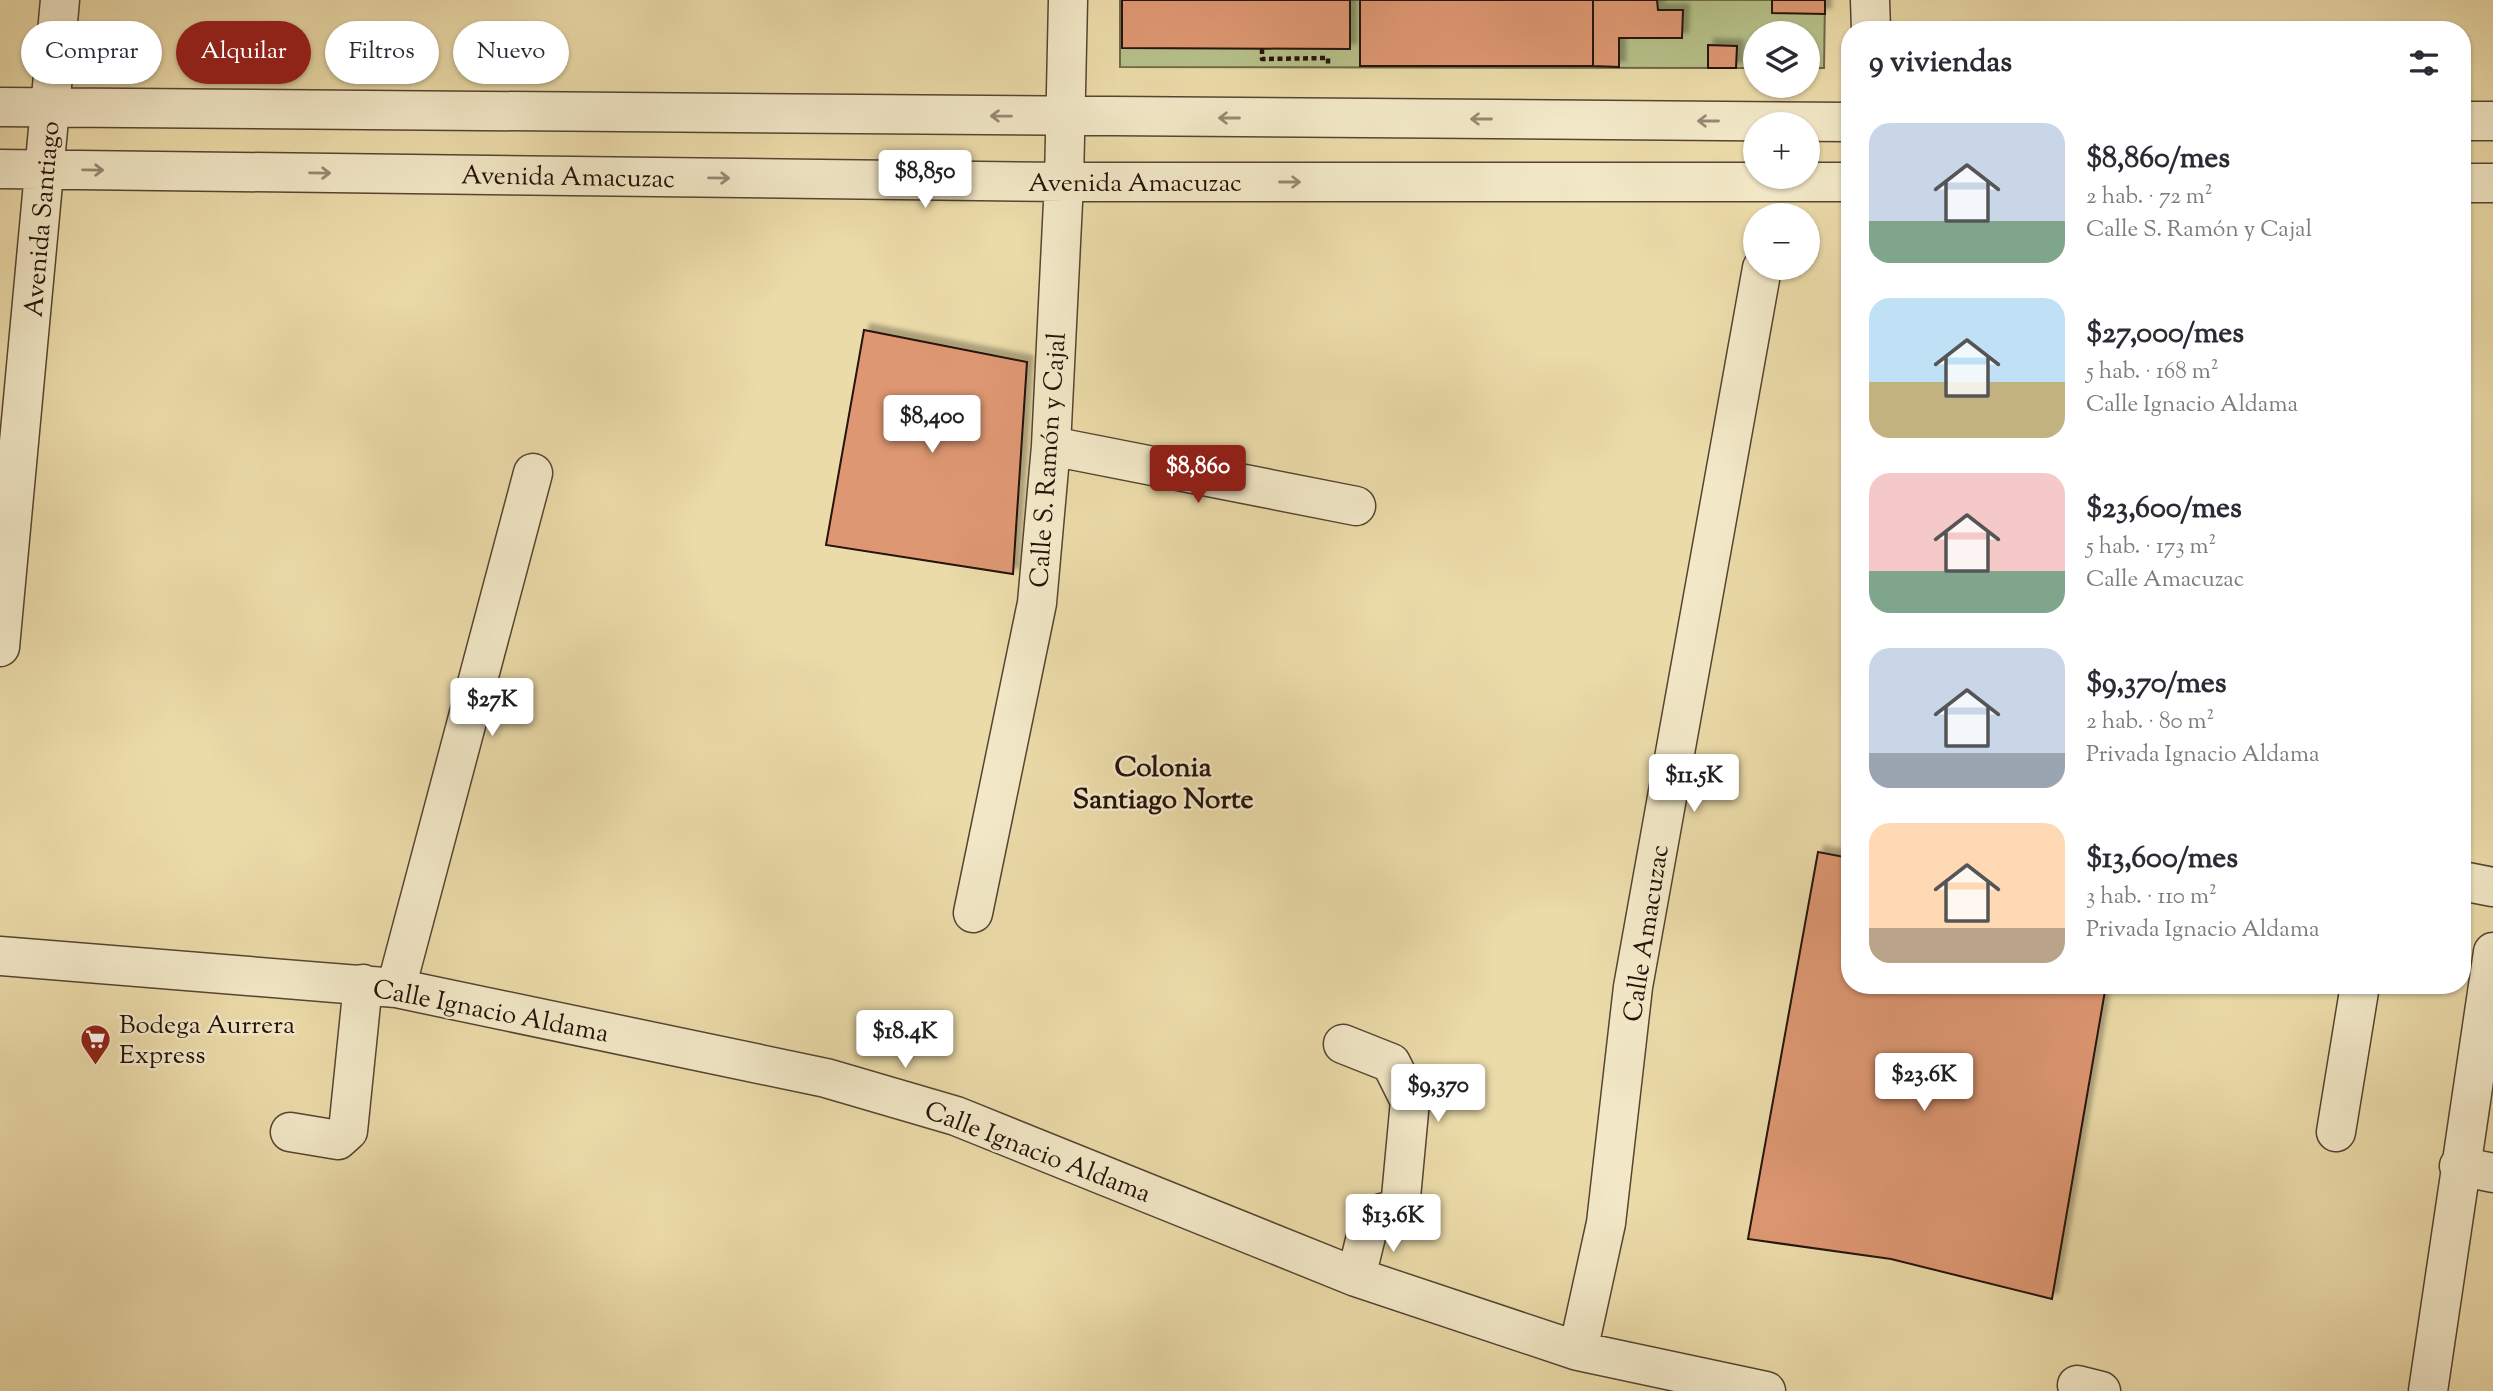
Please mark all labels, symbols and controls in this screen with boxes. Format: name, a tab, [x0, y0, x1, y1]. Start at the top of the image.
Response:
chip: Comprar	[21, 21, 162, 84]
chip: Alquilar	[176, 21, 311, 84]
chip: Filtros	[325, 21, 439, 84]
chip: Nuevo	[453, 21, 569, 84]
map controls	[1743, 21, 1820, 280]
button: layers	[1743, 21, 1820, 98]
text: 9 viviendas	[1869, 42, 2012, 85]
icon: filters	[2405, 44, 2443, 82]
one-way arrow	[990, 109, 1013, 123]
one-way arrow	[1217, 111, 1240, 125]
one-way arrow	[1469, 112, 1492, 126]
button: +	[1743, 112, 1820, 189]
one-way arrow	[1697, 114, 1720, 128]
street label: Avenida Santiago	[16, 120, 70, 319]
text: $8,860/mes	[2086, 138, 2230, 181]
pin: $8,850	[868, 150, 982, 210]
icon: home	[1925, 151, 2009, 235]
text: $8,850	[895, 156, 955, 189]
street label: Avenida Amacuzac	[461, 158, 675, 199]
one-way arrow	[81, 163, 104, 177]
one-way arrow	[308, 166, 331, 179]
street label: Avenida Amacuzac	[1028, 166, 1242, 203]
one-way arrow	[707, 171, 730, 184]
one-way arrow	[1278, 175, 1301, 189]
text: 2 hab. · 72 m²	[2086, 181, 2213, 214]
button: −	[1743, 203, 1820, 280]
text: Calle S. Ramón y Cajal	[2086, 214, 2312, 247]
text: $27,000/mes	[2086, 313, 2244, 356]
icon: home	[1925, 326, 2009, 410]
street label: Calle S. Ramón y Cajal	[1022, 331, 1077, 589]
text: 5 hab. · 168 m²	[2086, 356, 2218, 389]
text: Calle Ignacio Aldama	[2086, 389, 2298, 422]
pin: $8,400	[875, 396, 989, 455]
text: $8,400	[900, 401, 965, 434]
pin: $8,860	[1141, 446, 1255, 505]
text: $8,860	[1166, 451, 1230, 484]
text: $23,600/mes	[2086, 488, 2242, 531]
icon: home	[1925, 501, 2009, 585]
text: 5 hab. · 173 m²	[2086, 531, 2216, 564]
text: Calle Amacuzac	[2086, 564, 2244, 597]
text: $9,370/mes	[2086, 663, 2227, 706]
icon: home	[1925, 676, 2009, 760]
pin: $27K	[451, 678, 533, 738]
text: $27K	[466, 684, 518, 717]
text: 2 hab. · 80 m²	[2086, 706, 2214, 739]
text: Privada Ignacio Aldama	[2086, 739, 2320, 772]
district label: Colonia Santiago Norte	[1072, 749, 1254, 821]
pin: $11.5K	[1637, 754, 1751, 814]
text: $11.5K	[1665, 760, 1723, 793]
text: $13,600/mes	[2086, 838, 2238, 881]
street label: Calle Amacuzac	[1615, 842, 1680, 1025]
icon: home	[1925, 851, 2009, 935]
text: 3 hab. · 110 m²	[2086, 881, 2217, 914]
text: Privada Ignacio Aldama	[2086, 914, 2320, 947]
street label: Calle Ignacio Aldama	[369, 971, 612, 1053]
place label: Bodega Aurrera Express	[119, 1008, 295, 1075]
pin: $18.4K	[848, 1010, 962, 1070]
text: $18.4K	[872, 1016, 938, 1049]
supermarket icon: Bodega Aurrera Express	[79, 1022, 113, 1066]
pin: $23.6K	[1867, 1054, 1981, 1113]
text: $23.6K	[1891, 1059, 1957, 1092]
pin: $9,370	[1381, 1064, 1495, 1124]
text: $9,370	[1407, 1070, 1469, 1103]
street label: Calle Ignacio Aldama	[919, 1093, 1156, 1214]
pin: $13.6K	[1336, 1194, 1450, 1254]
text: $13.6K	[1362, 1200, 1424, 1233]

